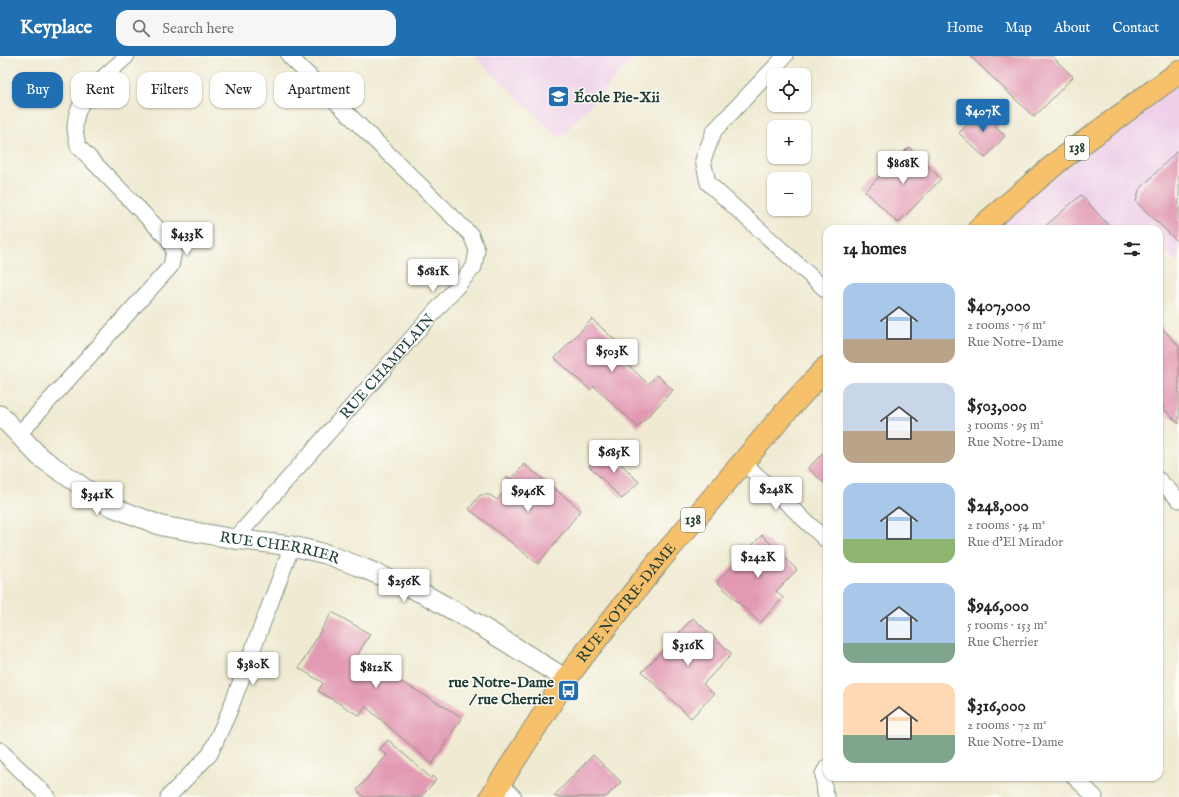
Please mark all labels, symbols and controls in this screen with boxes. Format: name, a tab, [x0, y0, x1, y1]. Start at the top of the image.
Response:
search box	[116, 10, 396, 46]
text: Keyplace	[20, 16, 92, 40]
icon: search	[130, 17, 152, 39]
text: Search here	[162, 19, 234, 38]
text: Home	[947, 19, 983, 37]
text: Map	[1005, 19, 1032, 37]
text: About	[1054, 19, 1090, 37]
text: Contact	[1112, 19, 1159, 37]
map controls	[767, 68, 811, 216]
button: locate	[767, 68, 811, 112]
chip: Buy	[12, 72, 63, 108]
chip: Rent	[71, 72, 129, 108]
chip: Filters	[137, 72, 202, 108]
chip: New	[210, 72, 266, 108]
chip: Apartment	[274, 72, 364, 108]
school or university icon: École Pie-Xii	[545, 84, 571, 110]
place label: École Pie-Xii	[574, 88, 660, 107]
pin: $407K	[955, 99, 1011, 133]
text: $407K	[965, 103, 1001, 120]
button: +	[767, 120, 811, 164]
road number: 138	[1065, 136, 1089, 160]
pin: $868K	[875, 151, 931, 185]
text: $868K	[887, 155, 919, 172]
button: −	[767, 172, 811, 216]
pin: $433K	[159, 222, 215, 256]
text: $433K	[171, 226, 203, 243]
icon: filters	[1121, 238, 1143, 260]
text: 14 homes	[843, 239, 906, 260]
pin: $681K	[405, 259, 461, 293]
text: $681K	[417, 263, 449, 280]
text: $407,000	[967, 296, 1031, 317]
icon: home	[875, 299, 923, 347]
street label: RUE CHAMPLAIN	[335, 310, 438, 423]
text: 2 rooms · 76 m²	[967, 317, 1046, 334]
text: Rue Notre-Dame	[967, 334, 1064, 351]
pin: $503K	[584, 339, 640, 373]
text: $503K	[596, 343, 628, 360]
text: $503,000	[967, 396, 1027, 417]
icon: home	[875, 399, 923, 447]
text: 3 rooms · 95 m²	[967, 417, 1044, 434]
text: Rue Notre-Dame	[967, 434, 1064, 451]
pin: $685K	[586, 440, 642, 474]
text: $685K	[598, 444, 630, 461]
pin: $248K	[748, 477, 804, 511]
pin: $946K	[500, 479, 556, 513]
text: $248K	[759, 481, 793, 498]
pin: $341K	[69, 482, 125, 516]
text: $946K	[511, 483, 545, 500]
text: $341K	[81, 486, 113, 503]
text: $248,000	[967, 496, 1029, 517]
icon: home	[875, 499, 923, 547]
road number: 138	[681, 508, 705, 532]
text: 2 rooms · 54 m²	[967, 517, 1045, 534]
street label: RUE CHERRIER	[218, 527, 343, 568]
text: Rue d'El Mirador	[967, 534, 1063, 551]
street label: RUE NOTRE-DAME	[572, 539, 680, 666]
pin: $242K	[730, 545, 786, 579]
text: $242K	[740, 549, 776, 566]
pin: $256K	[376, 569, 432, 603]
text: $256K	[388, 573, 420, 590]
text: $946,000	[967, 596, 1029, 617]
icon: home	[875, 599, 923, 647]
text: 5 rooms · 153 m²	[967, 617, 1047, 634]
pin: $316K	[660, 633, 716, 667]
text: Rue Cherrier	[967, 634, 1038, 651]
text: $316K	[672, 637, 704, 654]
pin: $380K	[225, 652, 281, 686]
pin: $812K	[348, 655, 404, 689]
text: $380K	[237, 656, 269, 673]
text: $812K	[360, 659, 392, 676]
place label: rue Notre-Dame / rue Cherrier	[448, 673, 554, 709]
bus stop icon: rue Notre-Dame / rue Cherrier	[556, 678, 582, 704]
text: $316,000	[967, 696, 1026, 717]
icon: home	[875, 699, 923, 747]
text: 2 rooms · 72 m²	[967, 717, 1047, 734]
text: Rue Notre-Dame	[967, 734, 1064, 751]

